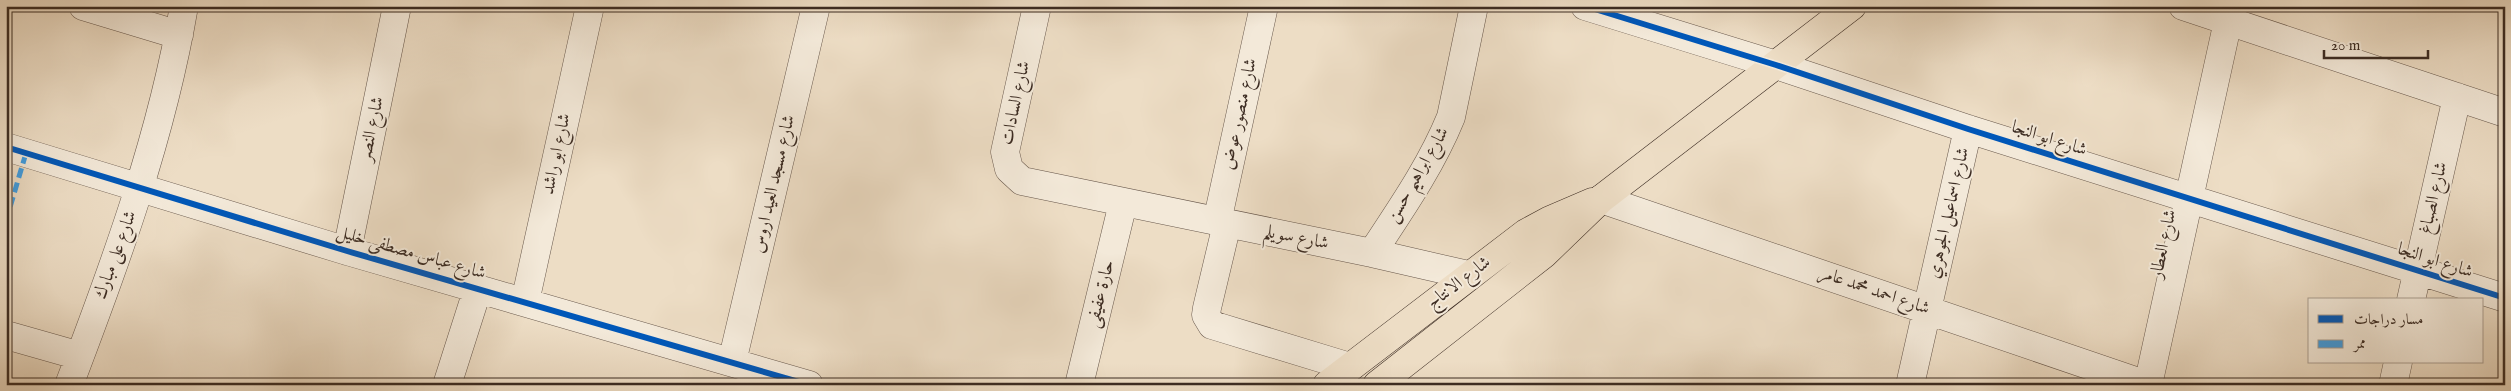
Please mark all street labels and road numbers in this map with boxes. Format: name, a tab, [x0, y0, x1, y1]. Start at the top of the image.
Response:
street label: شارع منصور عوض	[1217, 56, 1265, 172]
street label: شارع السادات	[996, 59, 1038, 148]
street label: شارع النصر	[353, 94, 392, 166]
street label: شارع ابو راشد	[537, 111, 579, 197]
street label: شارع مسجد العيد اروس	[747, 113, 803, 256]
street label: شارع ابو النجا	[2008, 116, 2090, 164]
street label: شارع ابراهيم حسن	[1381, 123, 1459, 229]
street label: شارع اسماعيل الجوهري	[1923, 145, 1977, 281]
street label: شارع الصباغ	[2415, 160, 2455, 237]
street label: شارع العطار	[2145, 207, 2184, 283]
street label: شارع على مبارك	[89, 208, 145, 303]
street label: شارع سويلم	[1260, 220, 1331, 260]
street label: شارع عباس مصطفى خليل	[333, 221, 488, 287]
street label: شارع ابو النجا	[2394, 238, 2476, 286]
street label: شارع الانتاج	[1422, 251, 1498, 317]
street label: حارة عفيفى	[1082, 258, 1120, 330]
street label: شارع احمد محمد عامر	[1815, 261, 1933, 323]

